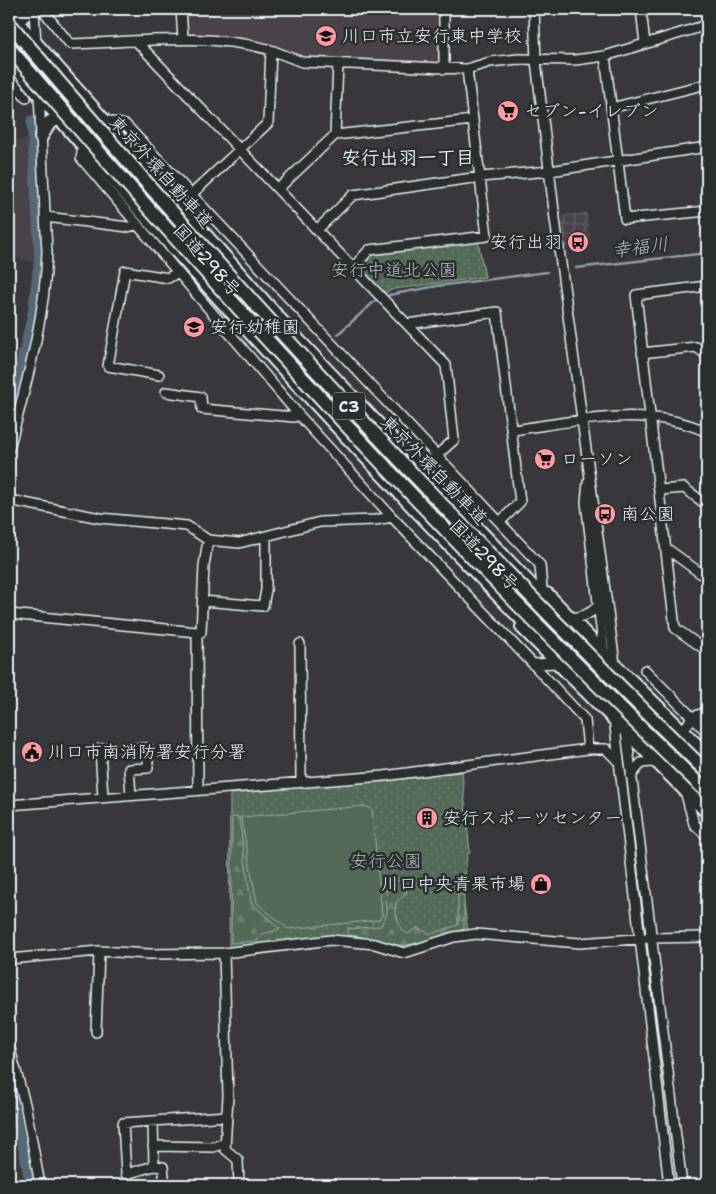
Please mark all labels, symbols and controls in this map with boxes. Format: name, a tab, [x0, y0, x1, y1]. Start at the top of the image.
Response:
school or university icon: 川口市立安行東中学校	[314, 24, 338, 48]
place label: 川口市立安行東中学校	[342, 24, 522, 48]
supermarket icon: セブン-イレブン	[496, 99, 520, 123]
place label: セブン-イレブン	[524, 99, 659, 123]
street label: 東京外環自動車道	[104, 110, 218, 234]
district label: 安行出羽一丁目	[341, 145, 475, 170]
street label: 国道298号	[168, 218, 246, 302]
place label: 安行出羽	[490, 230, 562, 254]
bus stop icon: 安行出羽	[566, 230, 590, 254]
water label: 幸福川	[610, 231, 670, 263]
park label: 安行中道北公園	[331, 258, 457, 282]
school or university icon: 安行幼稚園	[182, 315, 206, 339]
place label: 安行幼稚園	[210, 315, 300, 339]
road number: C3	[333, 392, 365, 420]
street label: 東京外環自動車道	[375, 410, 493, 530]
supermarket icon: ローソン	[533, 447, 557, 471]
place label: ローソン	[561, 447, 633, 471]
bus stop icon: 南公園	[593, 502, 617, 526]
place label: 南公園	[621, 502, 675, 526]
street label: 国道298号	[444, 514, 524, 596]
public building icon: 川口市南消防署安行分署	[20, 740, 44, 764]
place label: 川口市南消防署安行分署	[48, 740, 246, 764]
building icon: 安行スポーツセンター	[415, 806, 439, 830]
place label: 安行スポーツセンター	[443, 806, 622, 830]
park label: 安行公園	[350, 849, 422, 873]
place label: 川口中央青果市場	[381, 872, 525, 896]
shop icon: 川口中央青果市場	[529, 872, 553, 896]

